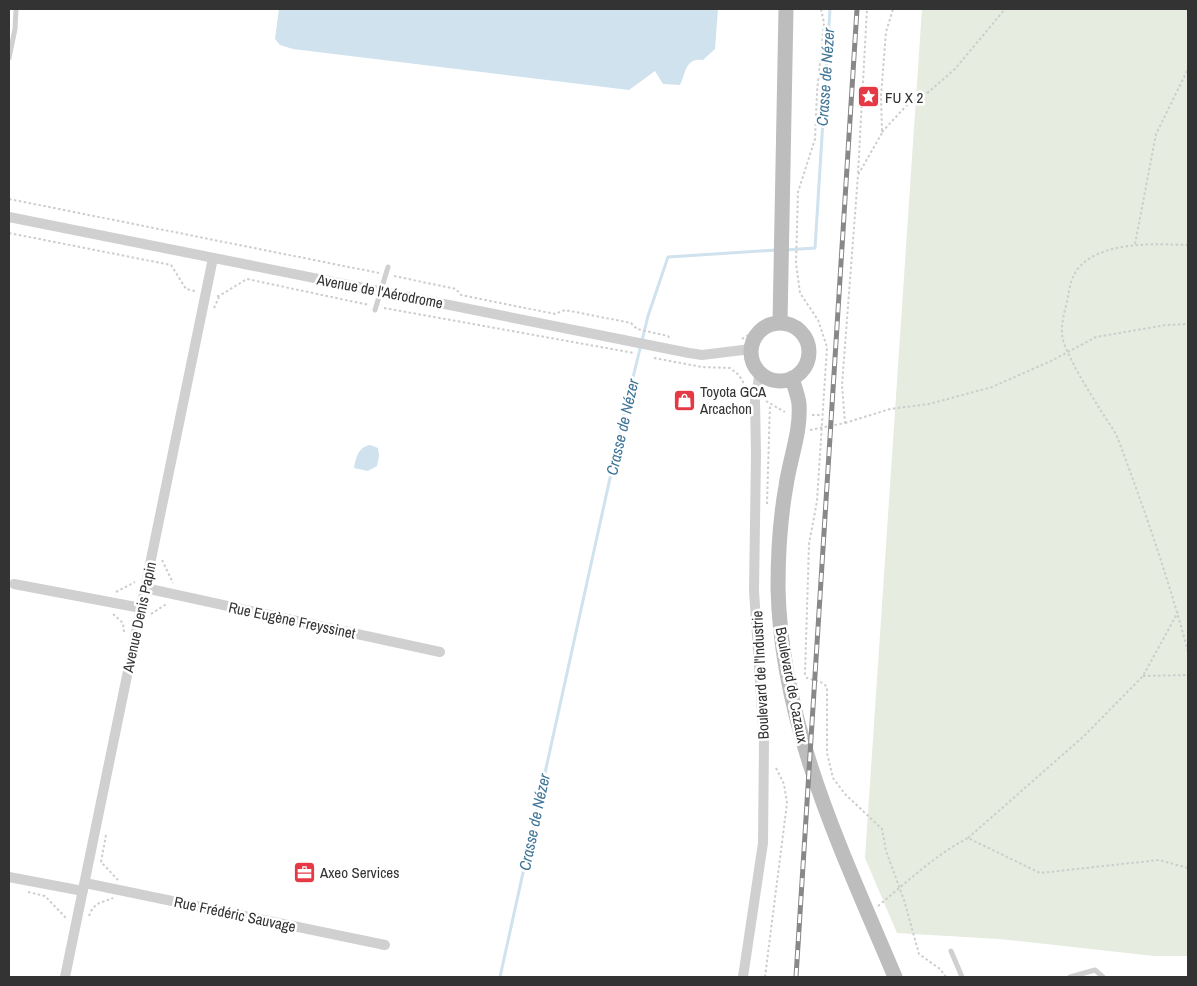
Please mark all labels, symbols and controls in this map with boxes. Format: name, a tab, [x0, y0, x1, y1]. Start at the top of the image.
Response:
water label: Crasse de Nézer	[811, 27, 839, 127]
place icon: FU X 2	[857, 85, 881, 109]
place label: FU X 2	[885, 87, 923, 108]
street label: Avenue de l'Aérodrome	[314, 268, 445, 314]
water label: Crasse de Nézer	[600, 376, 644, 477]
place label: Toyota GCA Arcachon	[699, 381, 767, 419]
shop icon: Toyota GCA Arcachon	[672, 388, 696, 412]
street label: Avenue Denis Papin	[117, 560, 161, 675]
street label: Rue Eugène Freyssinet	[227, 596, 358, 644]
street label: Boulevard de l'Industrie	[746, 610, 774, 740]
street label: Boulevard de Cazaux	[770, 625, 814, 746]
water label: Crasse de Nézer	[513, 771, 555, 872]
office icon: Axeo Services	[292, 860, 316, 884]
place label: Axeo Services	[319, 862, 399, 883]
street label: Rue Frédéric Sauvage	[172, 891, 298, 937]

